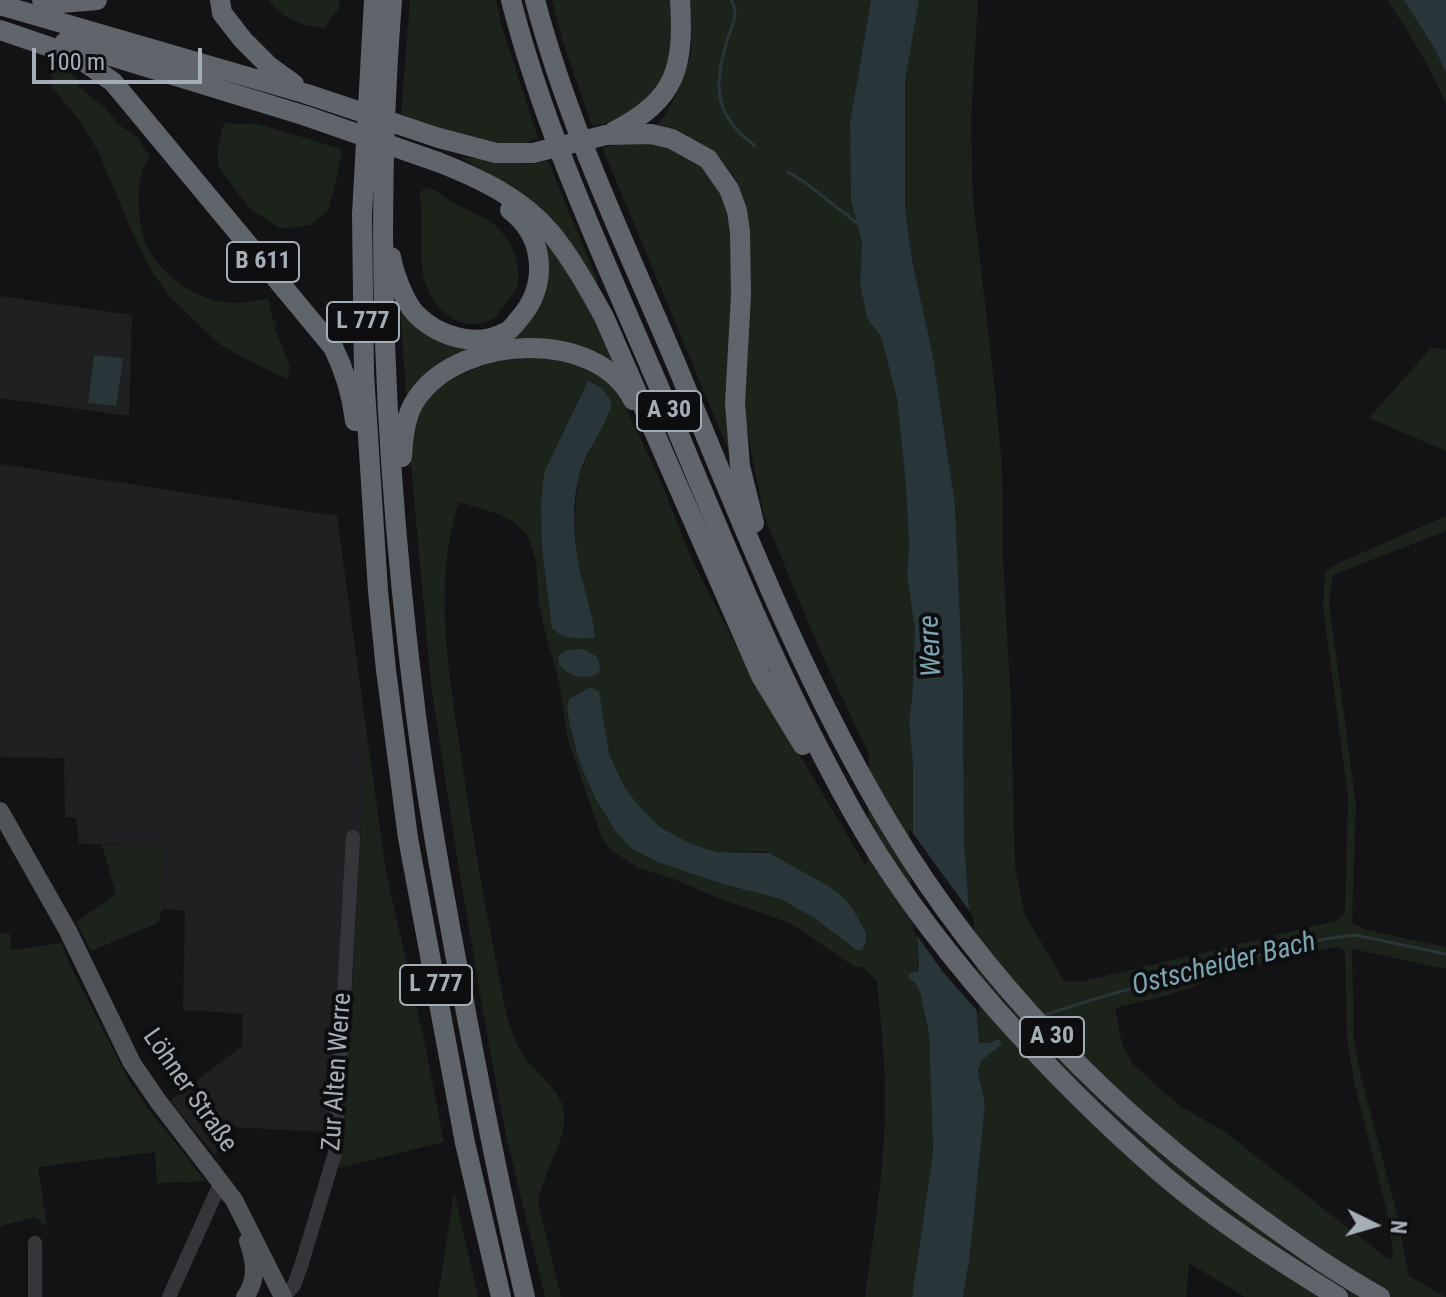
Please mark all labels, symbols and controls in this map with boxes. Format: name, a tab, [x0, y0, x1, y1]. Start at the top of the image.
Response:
scale bar	[36, 32, 206, 82]
text: 100 m	[46, 48, 105, 76]
road number: B 611	[227, 242, 299, 282]
road number: L 777	[327, 302, 399, 342]
road number: A 30	[637, 391, 701, 431]
water label: Werre	[914, 614, 950, 678]
water label: Ostscheider Bach	[1129, 926, 1319, 1004]
road number: L 777	[400, 965, 472, 1005]
street label: Zur Alten Werre	[317, 992, 359, 1152]
road number: A 30	[1020, 1017, 1084, 1057]
street label: Löhner Straße	[135, 1023, 243, 1159]
north arrow	[1334, 1185, 1414, 1265]
text: N	[1385, 1219, 1411, 1235]

